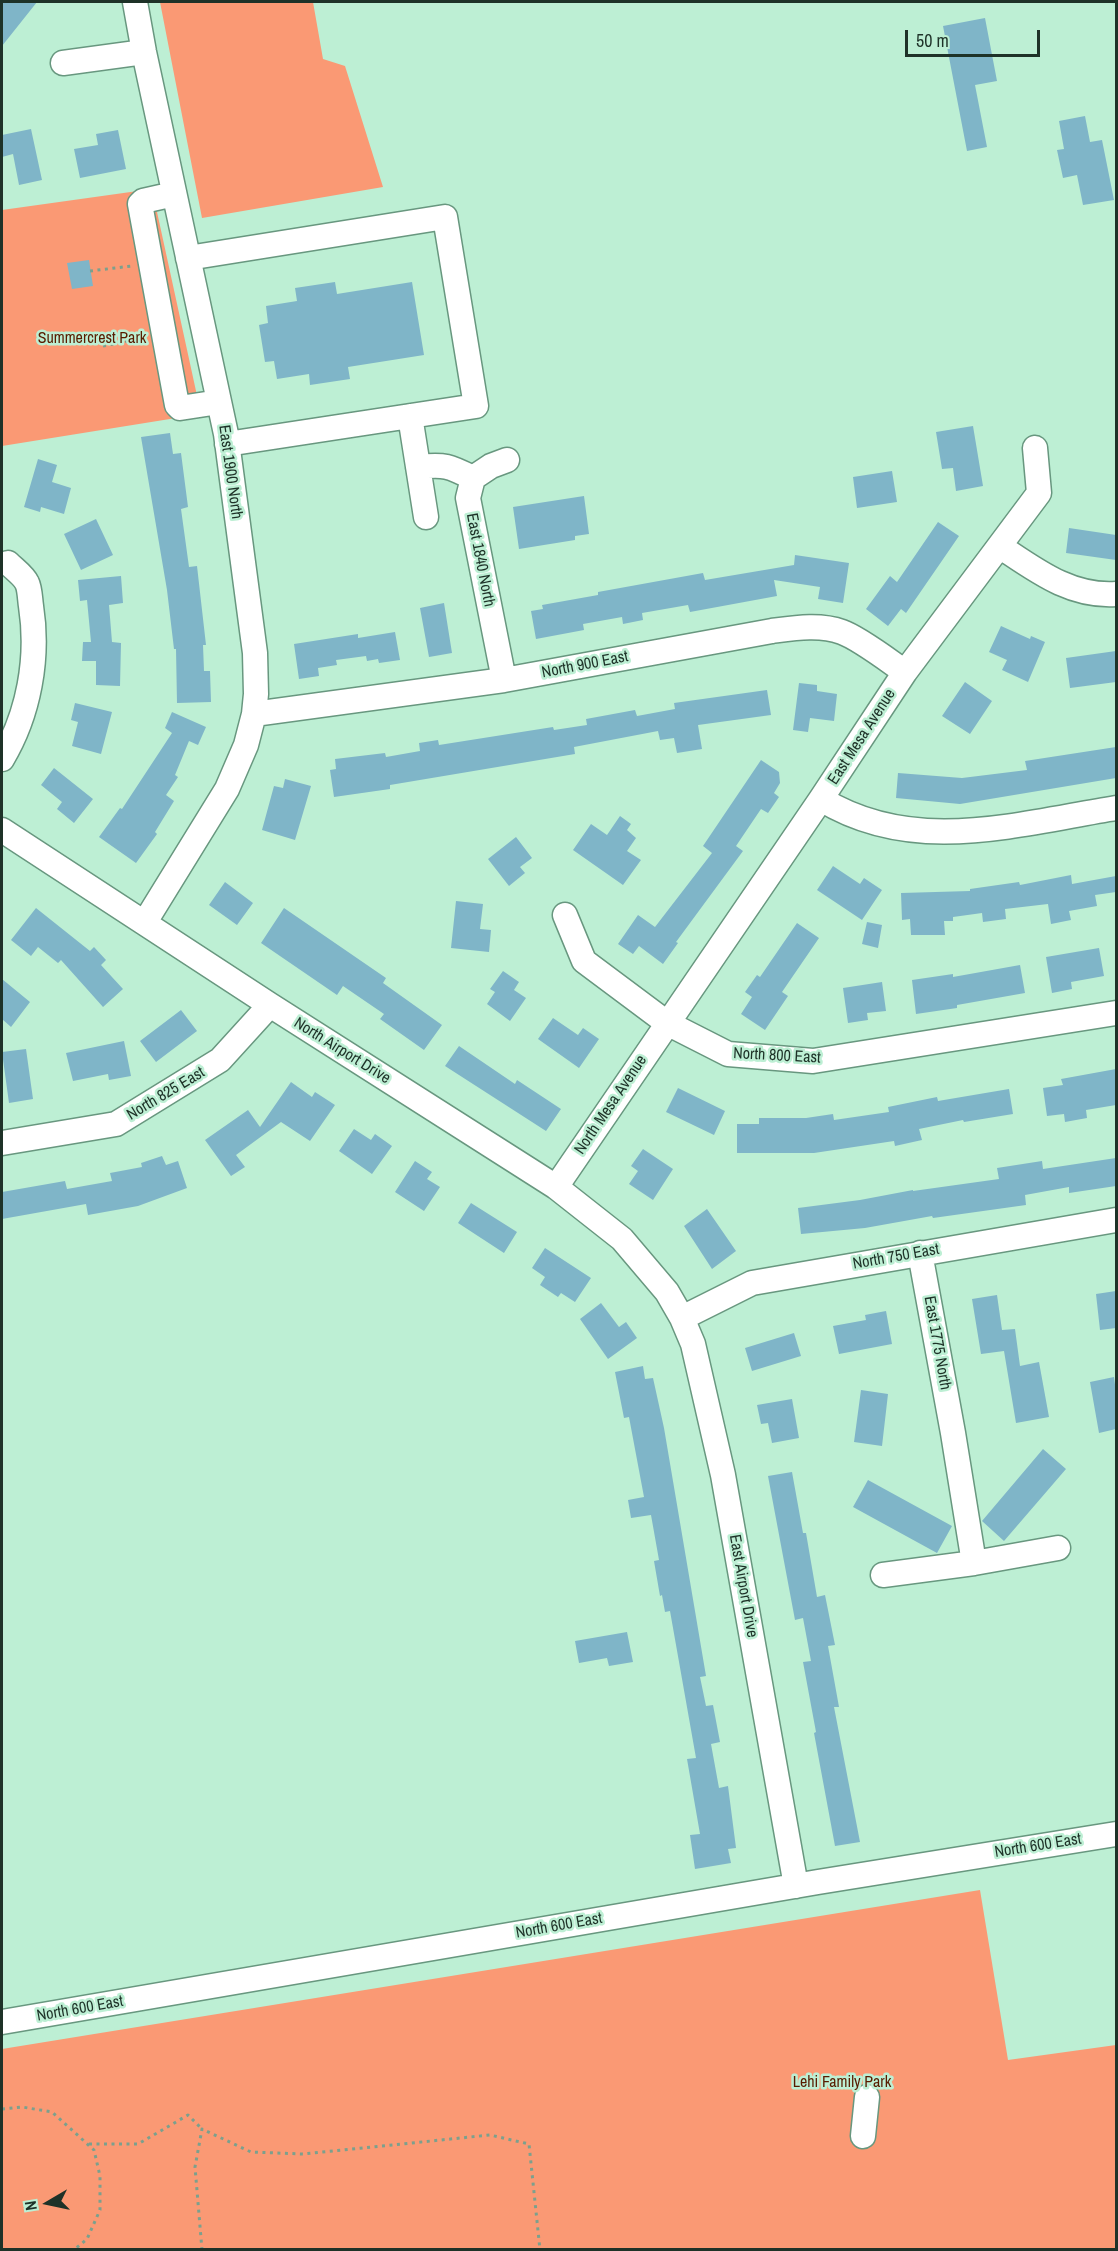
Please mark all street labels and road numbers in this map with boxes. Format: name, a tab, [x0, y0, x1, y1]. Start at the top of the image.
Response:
street label: East 1900 North	[214, 424, 246, 520]
street label: East 1840 North	[462, 512, 498, 608]
street label: North 900 East	[540, 647, 630, 683]
street label: East Mesa Avenue	[824, 686, 900, 788]
street label: North Airport Drive	[290, 1014, 394, 1088]
street label: North 800 East	[733, 1044, 821, 1068]
street label: North Mesa Avenue	[571, 1052, 651, 1158]
street label: North 825 East	[124, 1063, 208, 1125]
street label: North 750 East	[851, 1240, 941, 1274]
street label: East 1775 North	[919, 1295, 955, 1391]
street label: East Airport Drive	[724, 1533, 762, 1639]
street label: North 600 East	[993, 1830, 1083, 1862]
street label: North 600 East	[514, 1909, 604, 1943]
street label: North 600 East	[35, 1992, 125, 2026]

